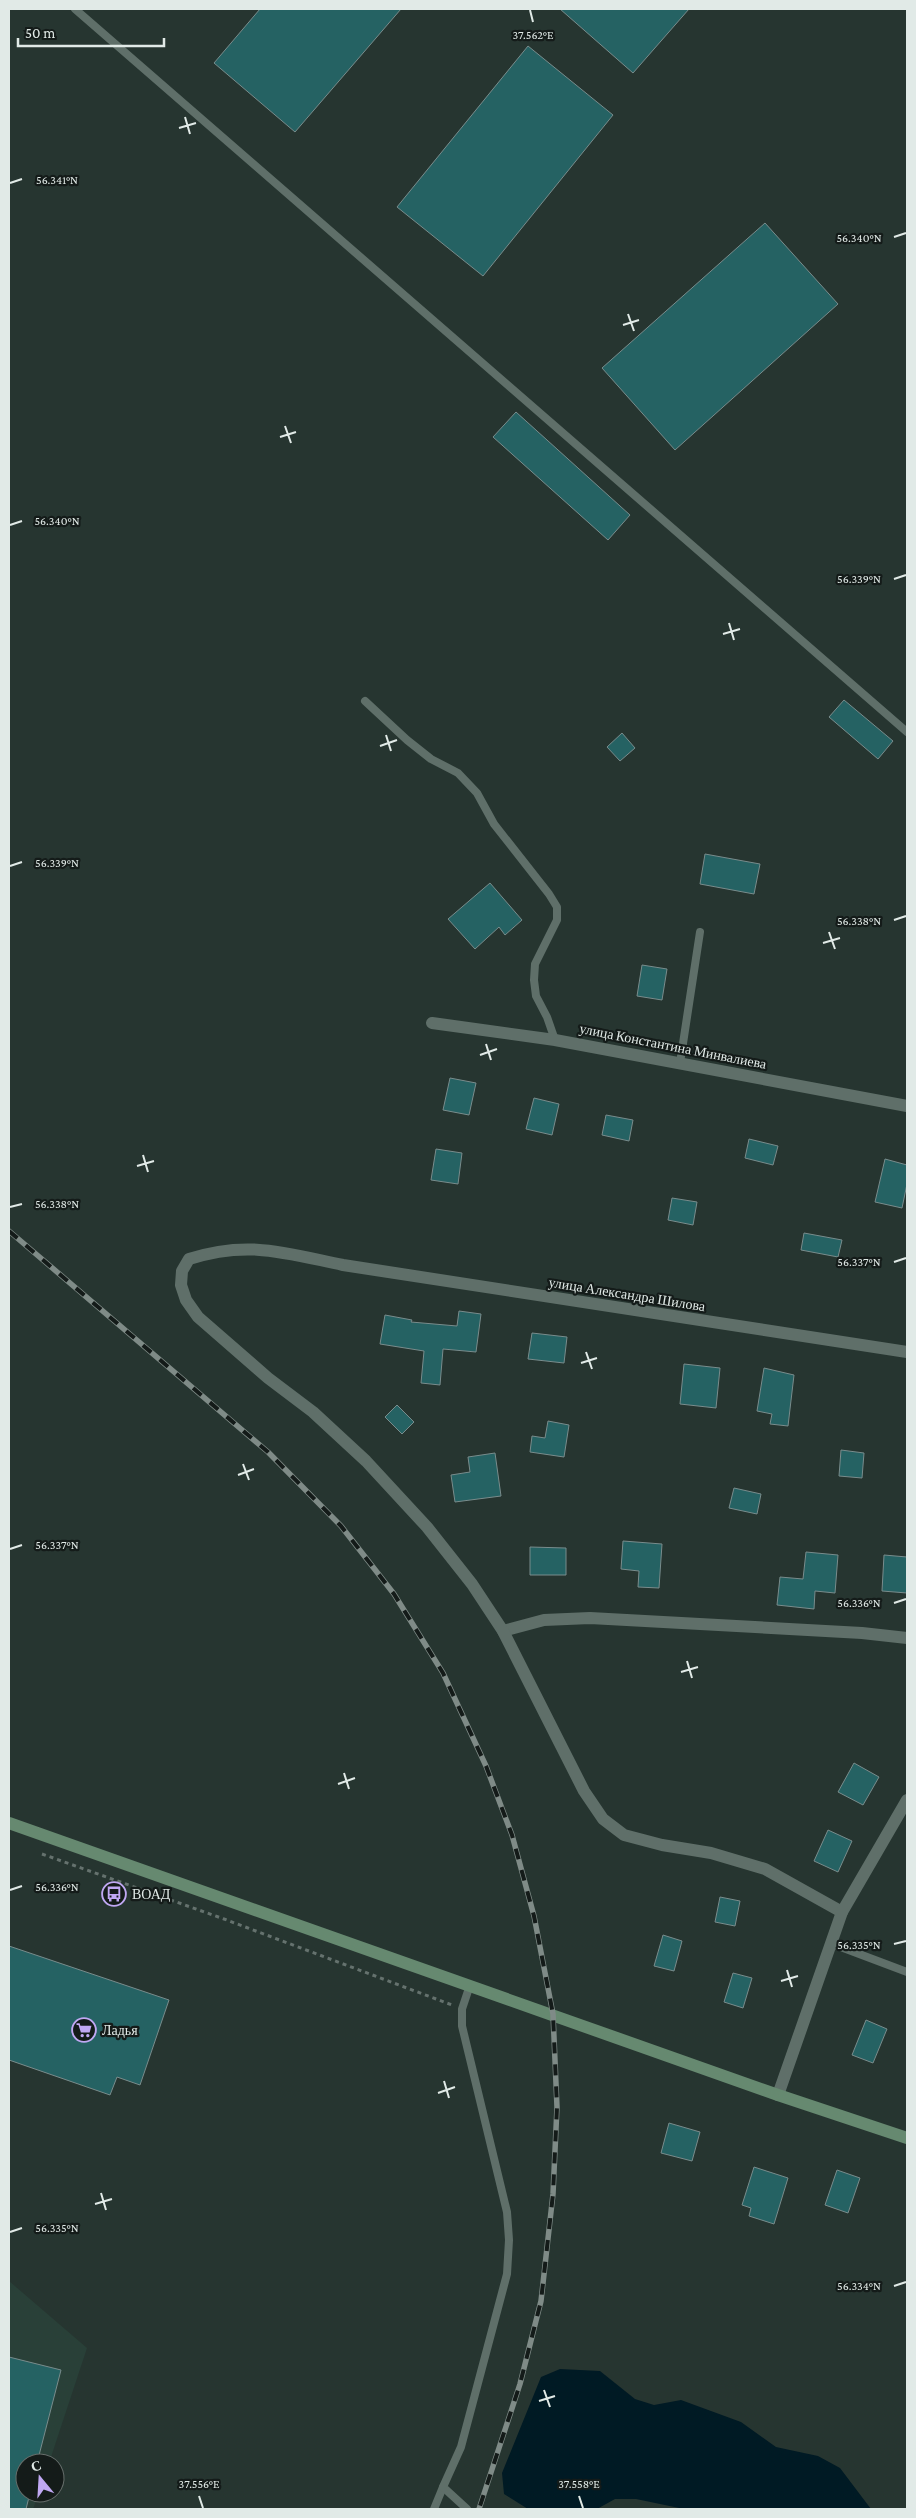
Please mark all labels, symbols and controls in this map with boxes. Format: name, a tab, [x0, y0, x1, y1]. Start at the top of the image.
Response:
scale bar	[18, 15, 164, 47]
text: 50 m	[25, 25, 55, 41]
text: 37.562°E	[512, 28, 554, 42]
text: 56.341°N	[36, 173, 78, 187]
text: 56.340°N	[836, 231, 882, 245]
text: 56.340°N	[34, 514, 80, 528]
text: 56.339°N	[837, 572, 881, 586]
text: 56.339°N	[35, 856, 79, 870]
text: 56.338°N	[837, 914, 881, 928]
street label: улица Константина Минвалиева	[578, 1020, 769, 1072]
text: 56.338°N	[35, 1197, 79, 1211]
text: 56.337°N	[837, 1255, 881, 1269]
street label: улица Александра Шилова	[548, 1274, 707, 1314]
text: 56.337°N	[35, 1538, 79, 1552]
text: 56.336°N	[837, 1596, 881, 1610]
text: 56.336°N	[35, 1880, 79, 1894]
bus stop icon: ВОАД	[101, 1881, 127, 1907]
place label: ВОАД	[132, 1886, 171, 1902]
text: 56.335°N	[837, 1938, 881, 1952]
supermarket icon: Ладья	[71, 2017, 97, 2043]
place label: Ладья	[102, 2022, 138, 2038]
text: 56.335°N	[35, 2221, 79, 2235]
text: 56.334°N	[837, 2279, 881, 2293]
north arrow	[15, 2453, 65, 2503]
text: С	[29, 2456, 43, 2475]
text: 37.556°E	[179, 2477, 220, 2491]
text: 37.558°E	[558, 2477, 600, 2491]

